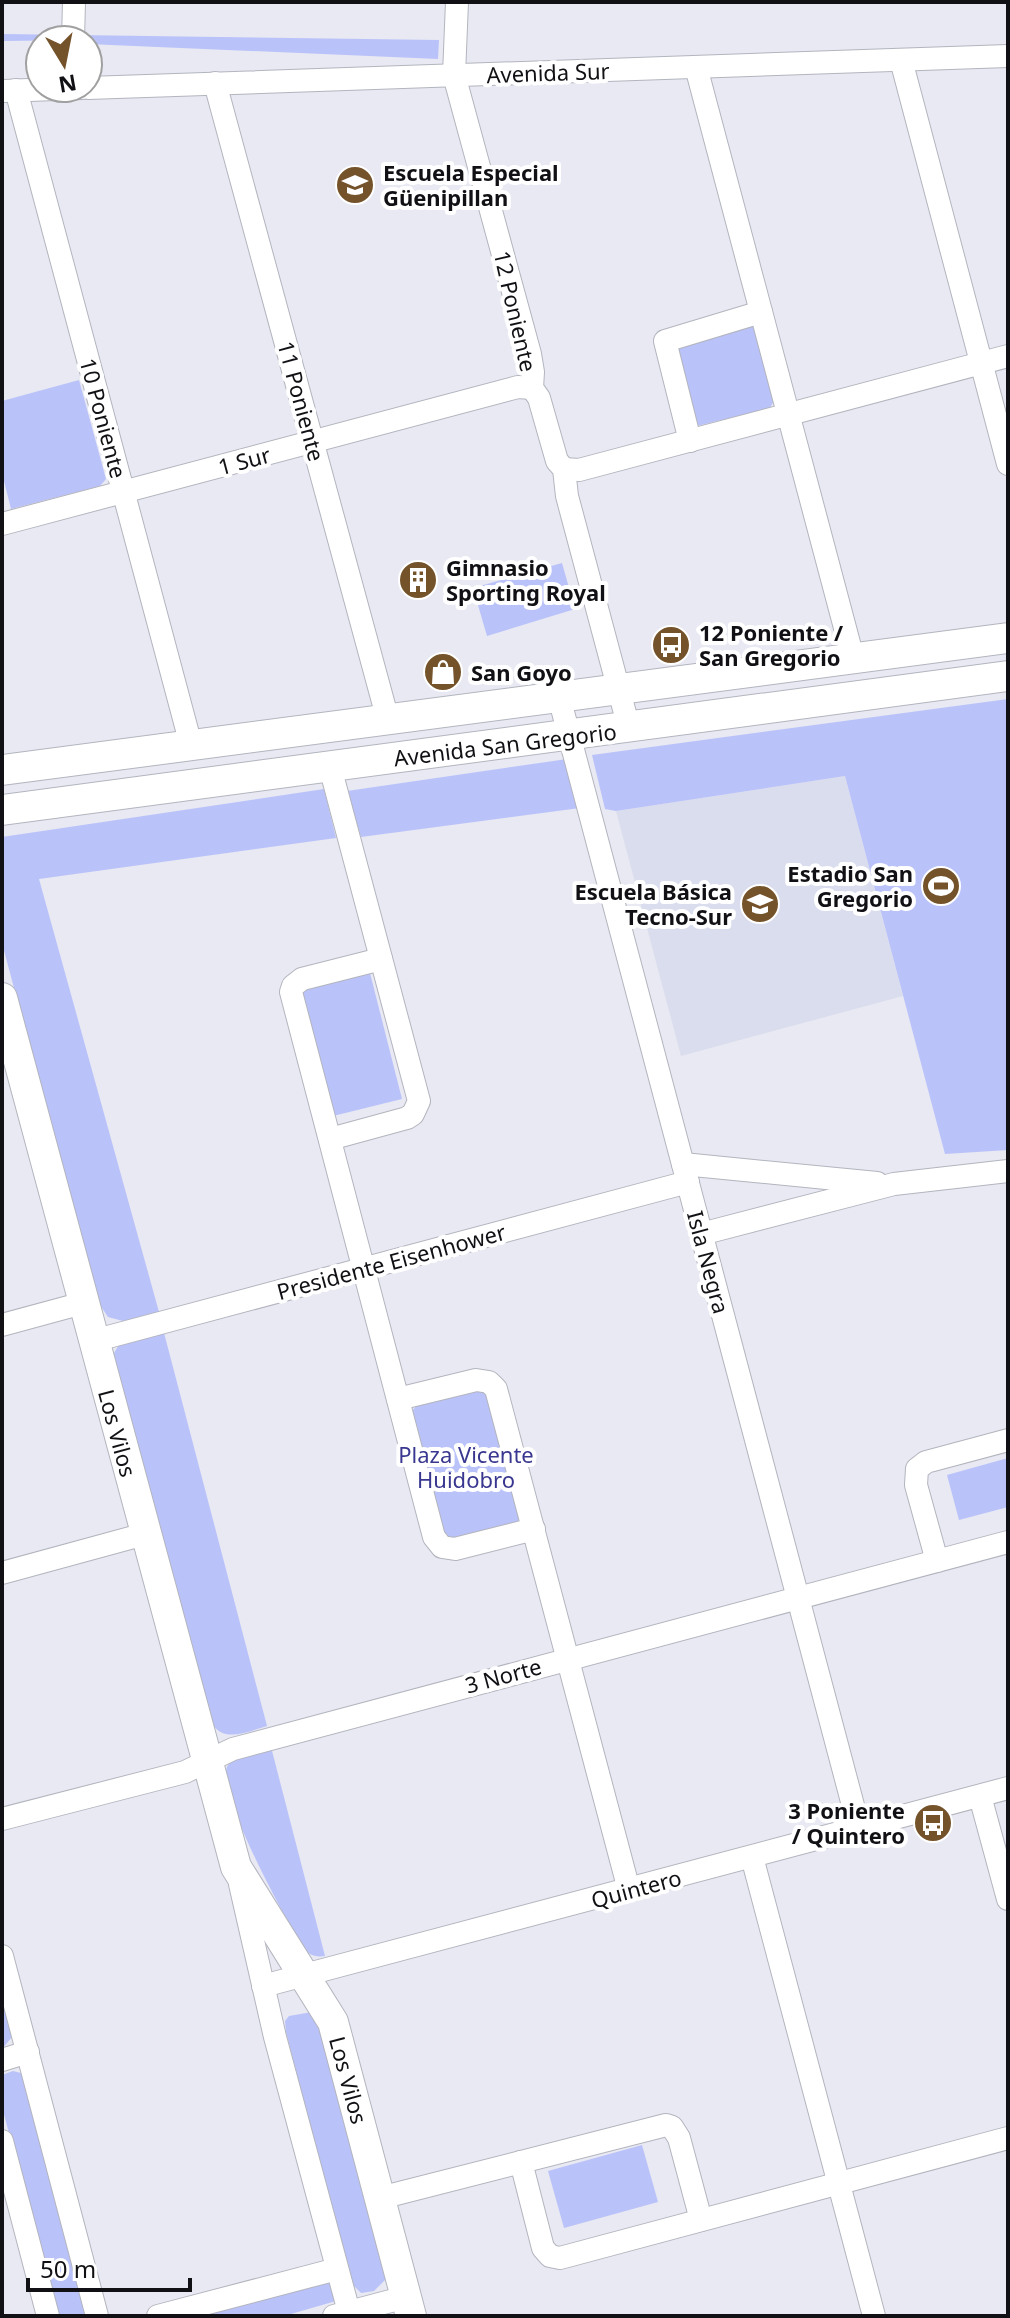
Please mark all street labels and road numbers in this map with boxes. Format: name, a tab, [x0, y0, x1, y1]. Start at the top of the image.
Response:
street label: Avenida Sur	[486, 55, 610, 89]
street label: 12 Poniente	[488, 248, 544, 374]
street label: 11 Poniente	[272, 338, 332, 464]
street label: 10 Poniente	[74, 355, 134, 481]
street label: 1 Sur	[214, 439, 274, 481]
street label: Avenida San Gregorio	[392, 715, 618, 773]
street label: Isla Negra	[681, 1207, 737, 1317]
street label: Presidente Eisenhower	[273, 1216, 509, 1306]
street label: Los Vilos	[92, 1386, 144, 1480]
street label: 3 Norte	[462, 1650, 544, 1700]
street label: Quintero	[588, 1862, 684, 1914]
street label: Los Vilos	[323, 2033, 375, 2127]

